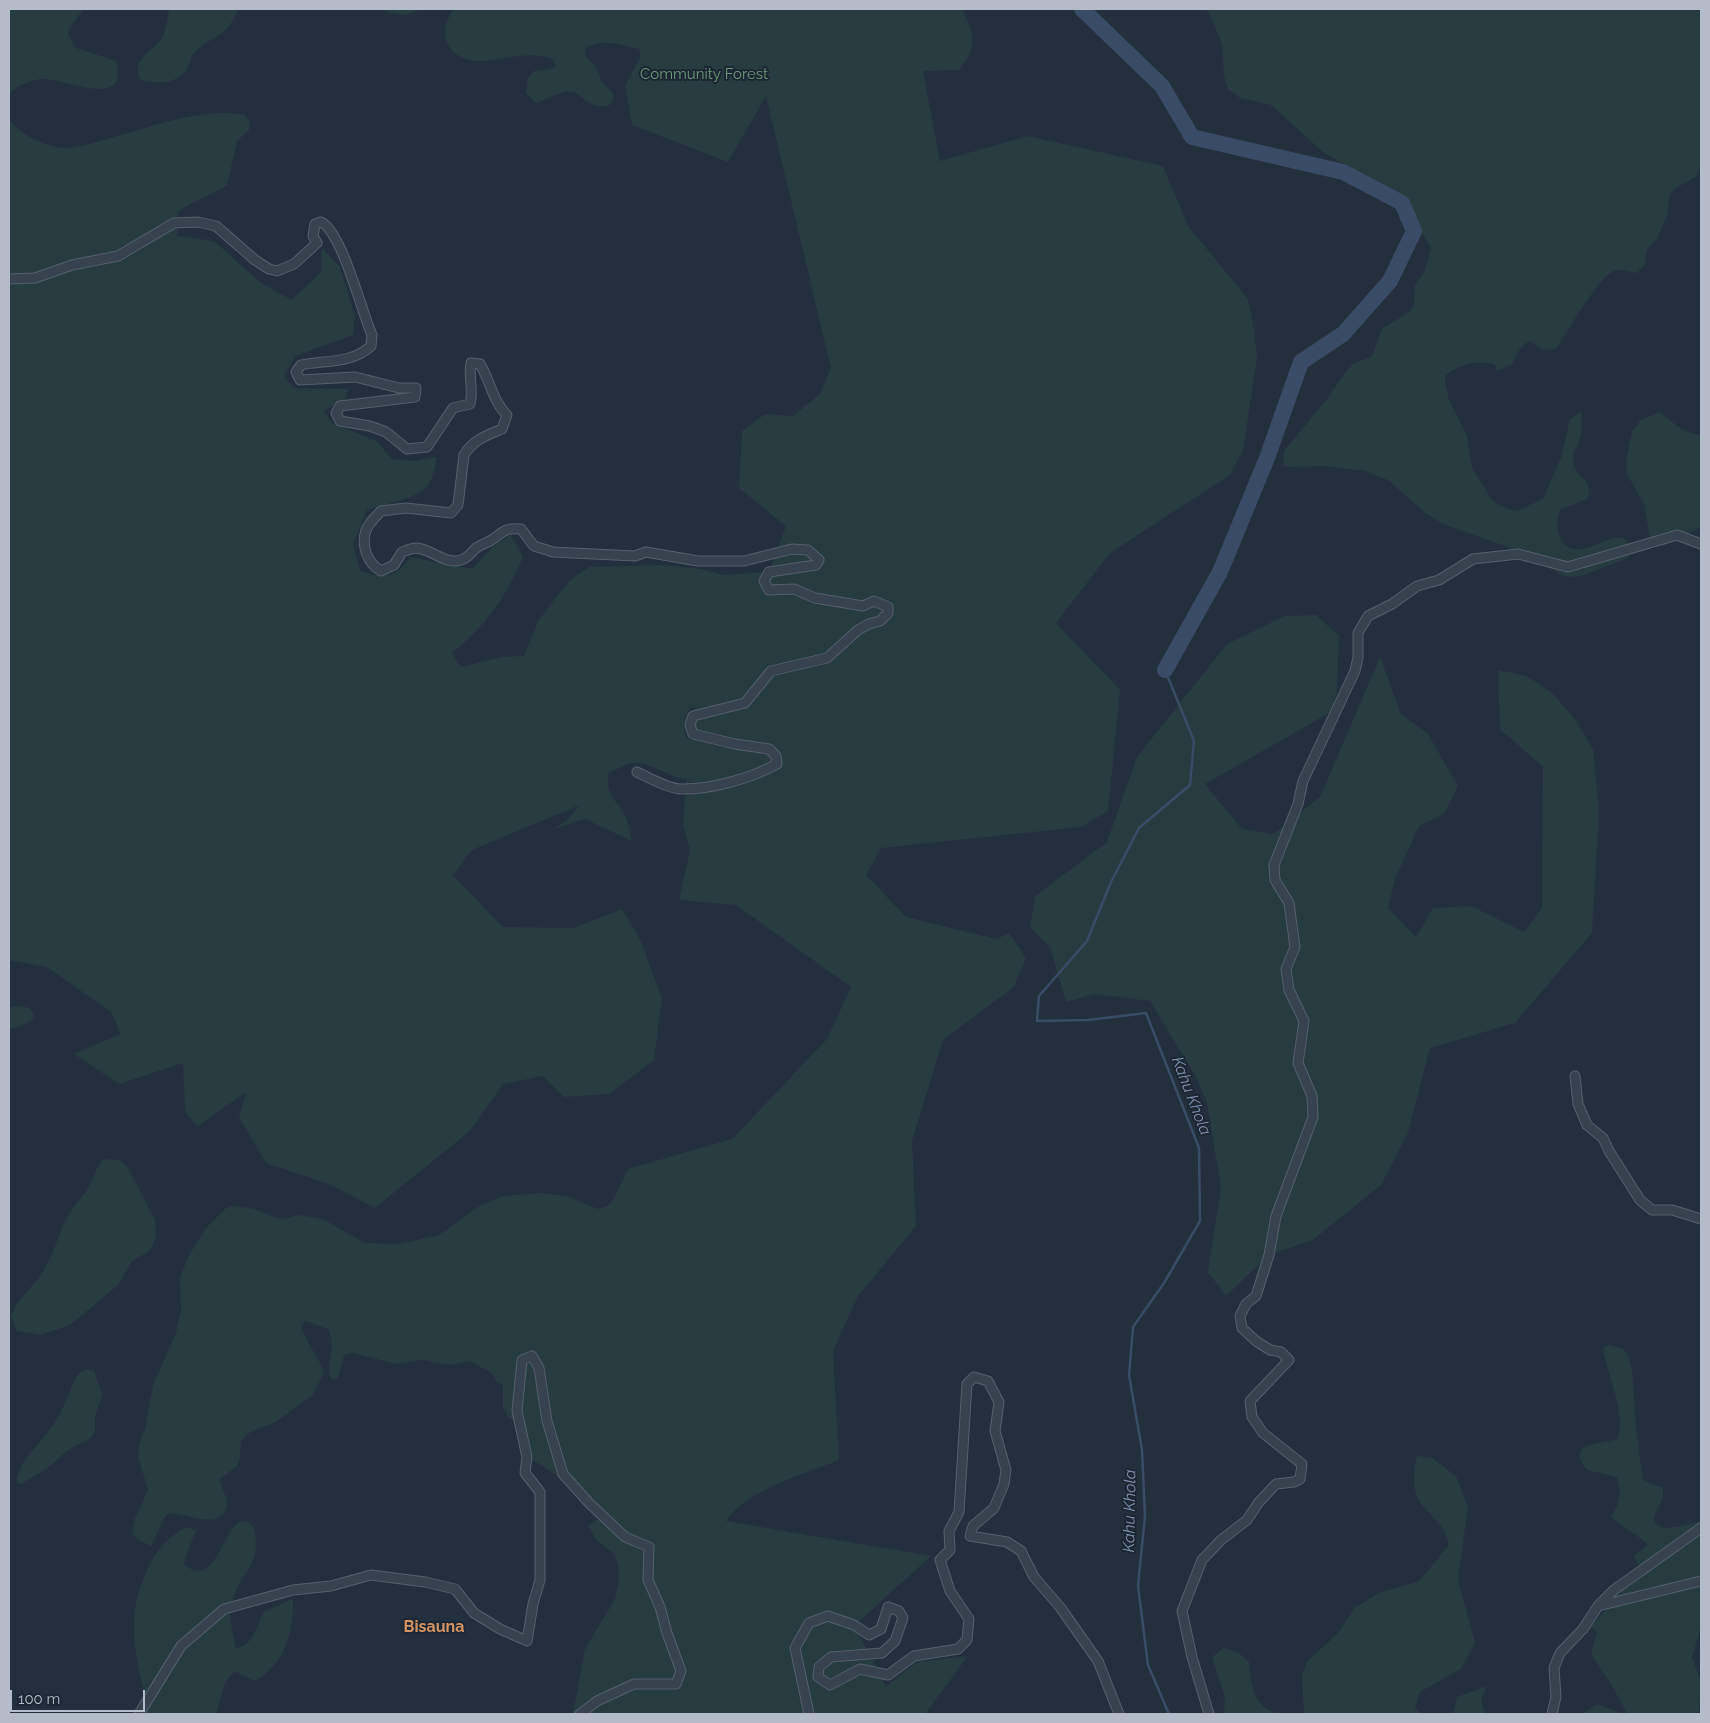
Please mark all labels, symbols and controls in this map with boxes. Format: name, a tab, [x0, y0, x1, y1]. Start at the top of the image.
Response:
park label: Community Forest	[640, 65, 768, 83]
water label: Kahu Khola	[1167, 1054, 1215, 1138]
water label: Kahu Khola	[1120, 1470, 1140, 1552]
district label: Bisauna	[404, 1617, 464, 1637]
scale bar	[12, 1680, 148, 1712]
text: 100 m	[18, 1690, 60, 1708]

